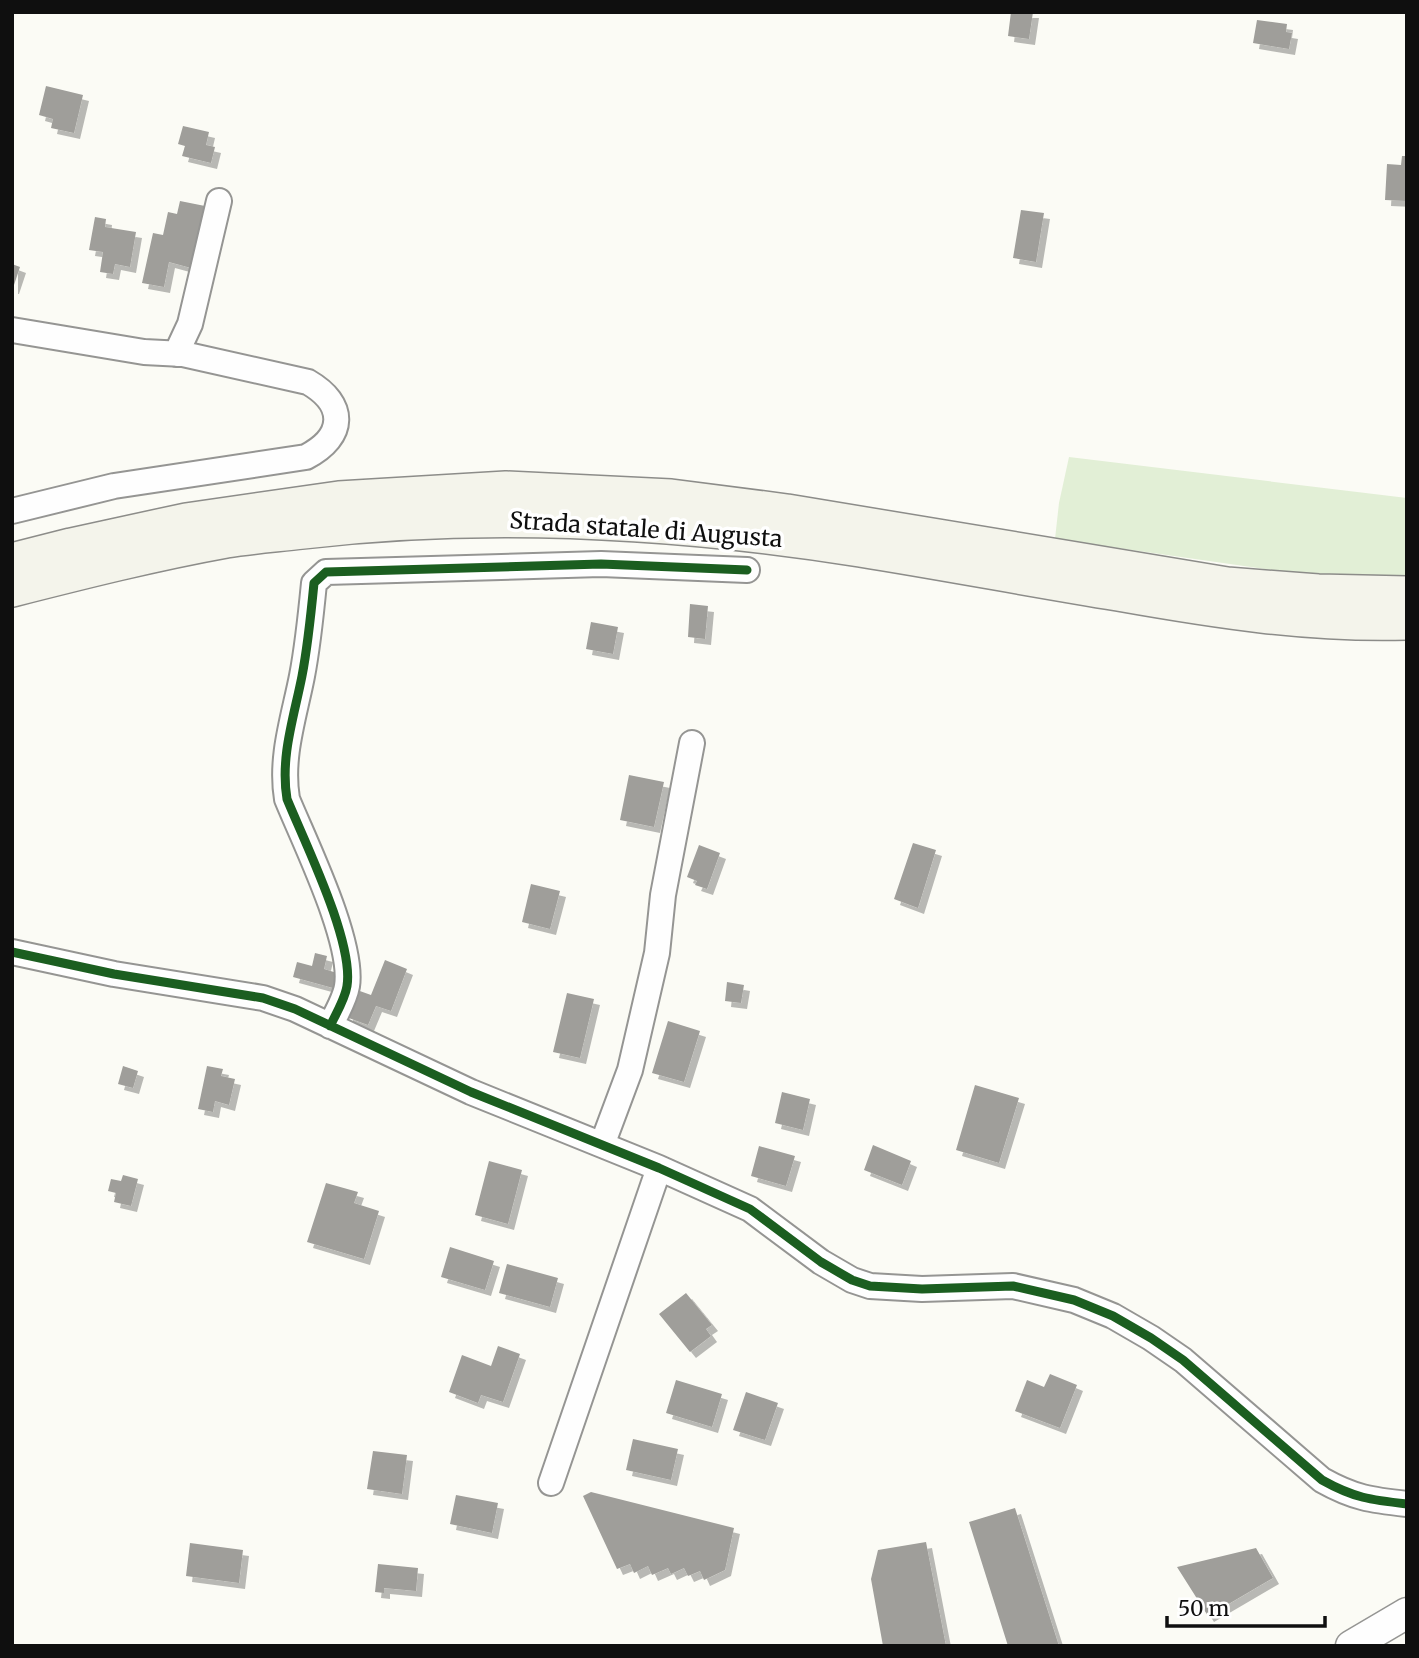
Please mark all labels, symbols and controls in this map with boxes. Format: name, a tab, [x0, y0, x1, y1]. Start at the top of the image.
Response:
street label: Strada statale di Augusta	[509, 505, 783, 553]
scale bar	[1167, 1584, 1324, 1628]
text: 50 m	[1178, 1595, 1229, 1622]

